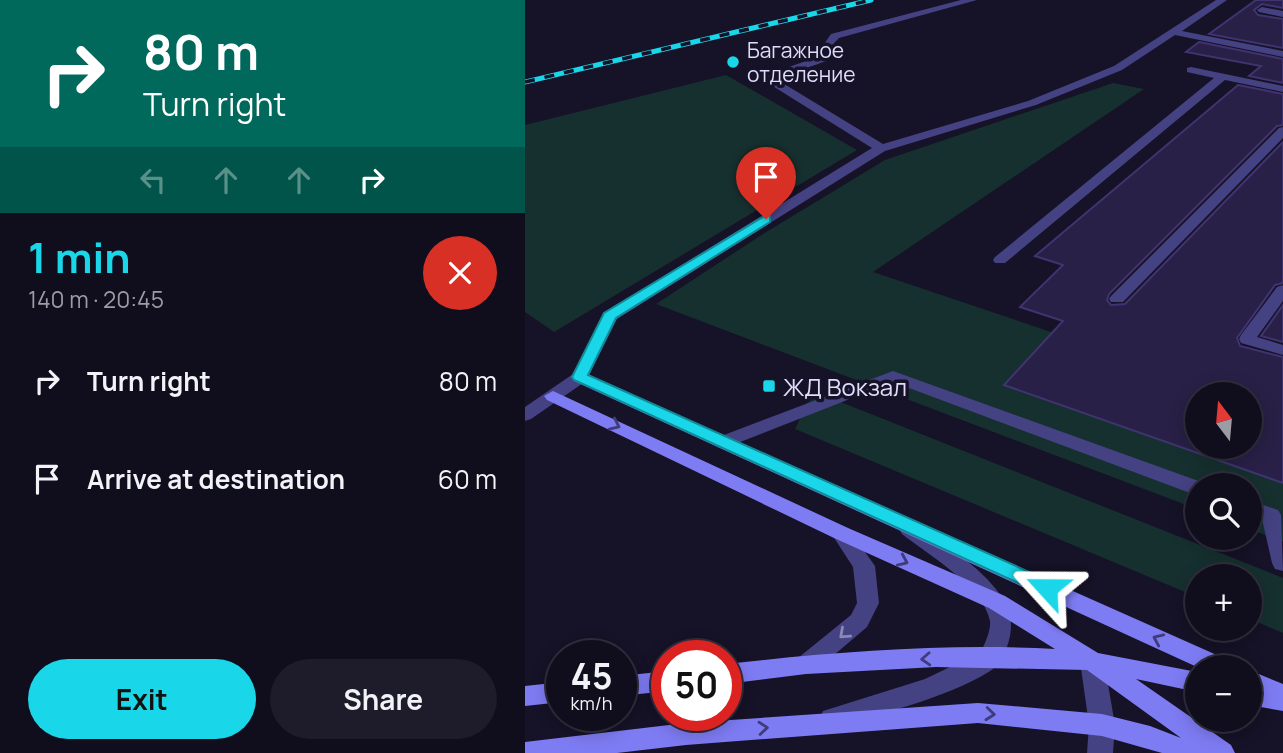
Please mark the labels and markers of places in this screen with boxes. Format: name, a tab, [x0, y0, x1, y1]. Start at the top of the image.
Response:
place label: Багажное отделение	[747, 36, 855, 88]
marker: Багажное отделение	[725, 54, 741, 70]
pin	[736, 147, 796, 219]
place label: ЖД Вокзал	[783, 370, 907, 403]
marker: ЖД Вокзал	[761, 378, 777, 394]

